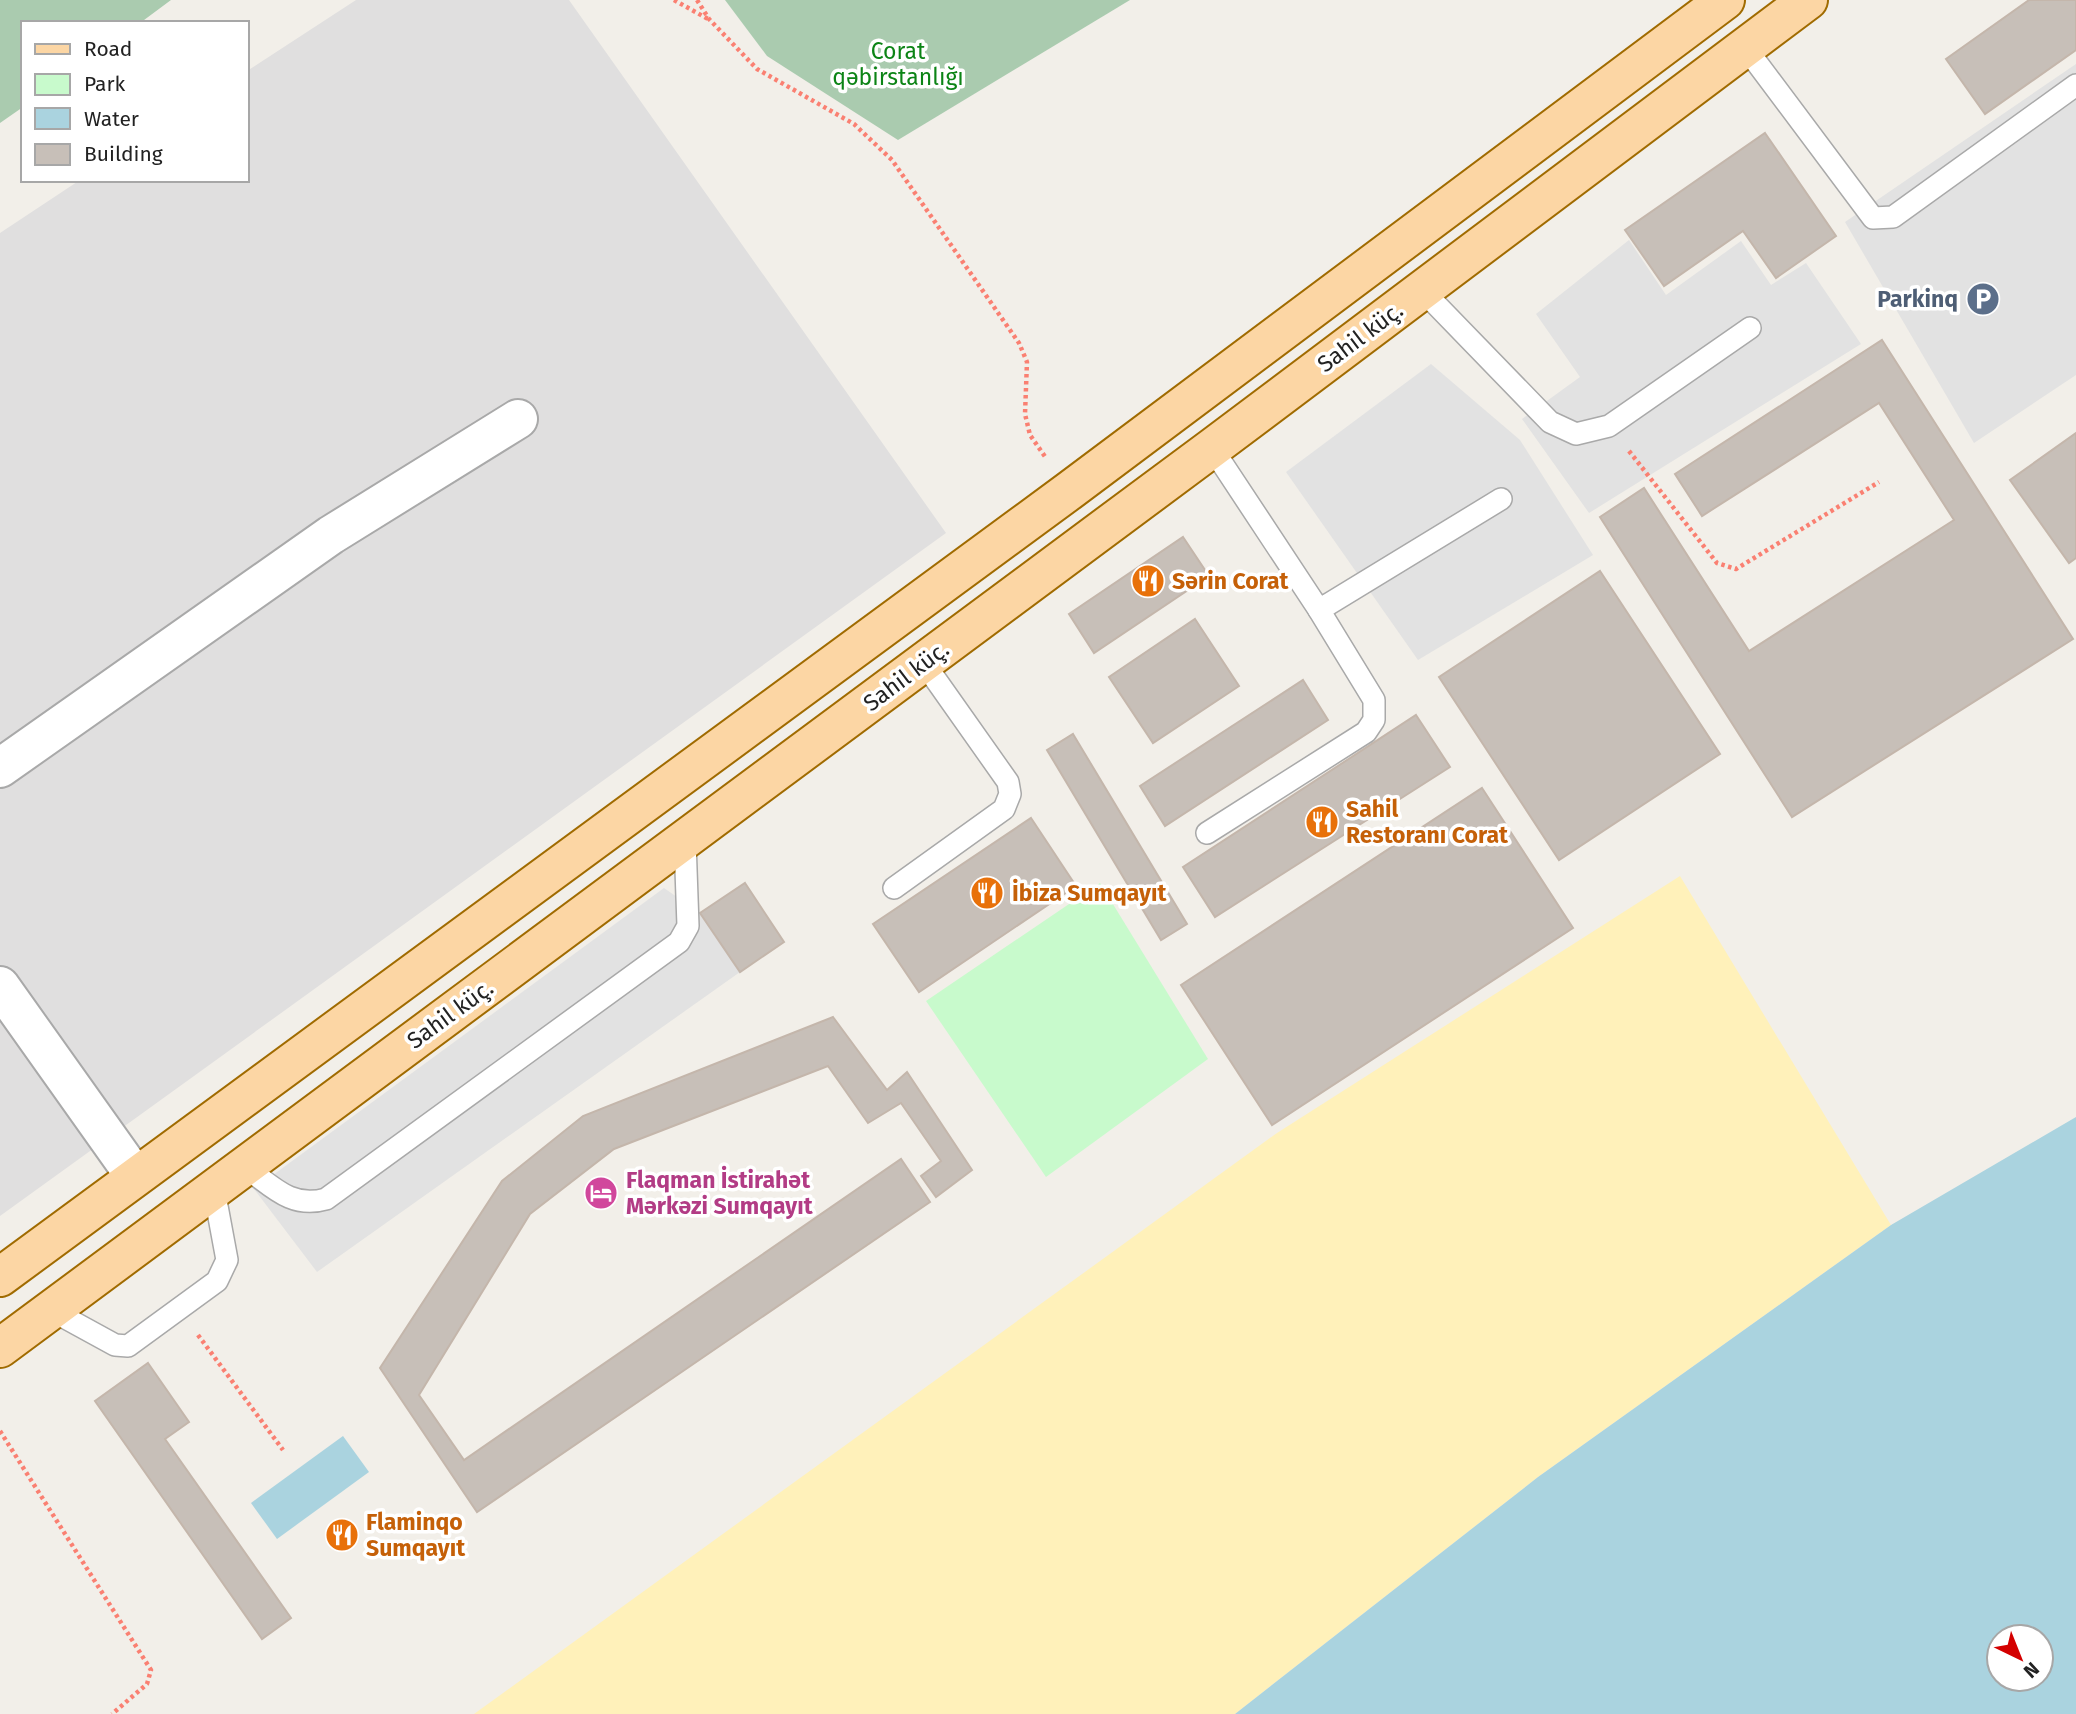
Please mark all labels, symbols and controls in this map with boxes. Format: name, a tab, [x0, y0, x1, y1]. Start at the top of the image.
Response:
legend	[21, 21, 248, 182]
text: Road	[84, 36, 132, 62]
park label: Corat qəbirstanlığı	[832, 37, 964, 91]
text: Park	[84, 71, 126, 97]
text: Water	[84, 106, 139, 132]
text: Building	[84, 141, 163, 167]
parking icon: Parkinq	[1964, 280, 2002, 318]
place label: Parkinq	[1877, 285, 1958, 313]
street label: Sahil küç.	[1312, 296, 1408, 378]
restaurant icon: Sərin Corat	[1129, 562, 1167, 600]
place label: Sərin Corat	[1172, 567, 1290, 595]
street label: Sahil küç.	[858, 635, 954, 717]
place label: Sahil Restoranı Corat	[1346, 795, 1509, 849]
restaurant icon: Sahil Restoranı Corat	[1303, 803, 1341, 841]
restaurant icon: İbiza Sumqayıt	[968, 874, 1006, 912]
place label: İbiza Sumqayıt	[1012, 878, 1167, 907]
street label: Sahil küç.	[401, 973, 499, 1055]
place label: Flaqman İstirahət Mərkəzi Sumqayıt	[626, 1165, 814, 1220]
hotel icon: Flaqman İstirahət Mərkəzi Sumqayıt	[582, 1174, 620, 1212]
place label: Flaminqo Sumqayıt	[366, 1508, 466, 1562]
restaurant icon: Flaminqo Sumqayıt	[323, 1516, 361, 1554]
north arrow	[1985, 1623, 2055, 1693]
text: N	[2019, 1657, 2044, 1683]

